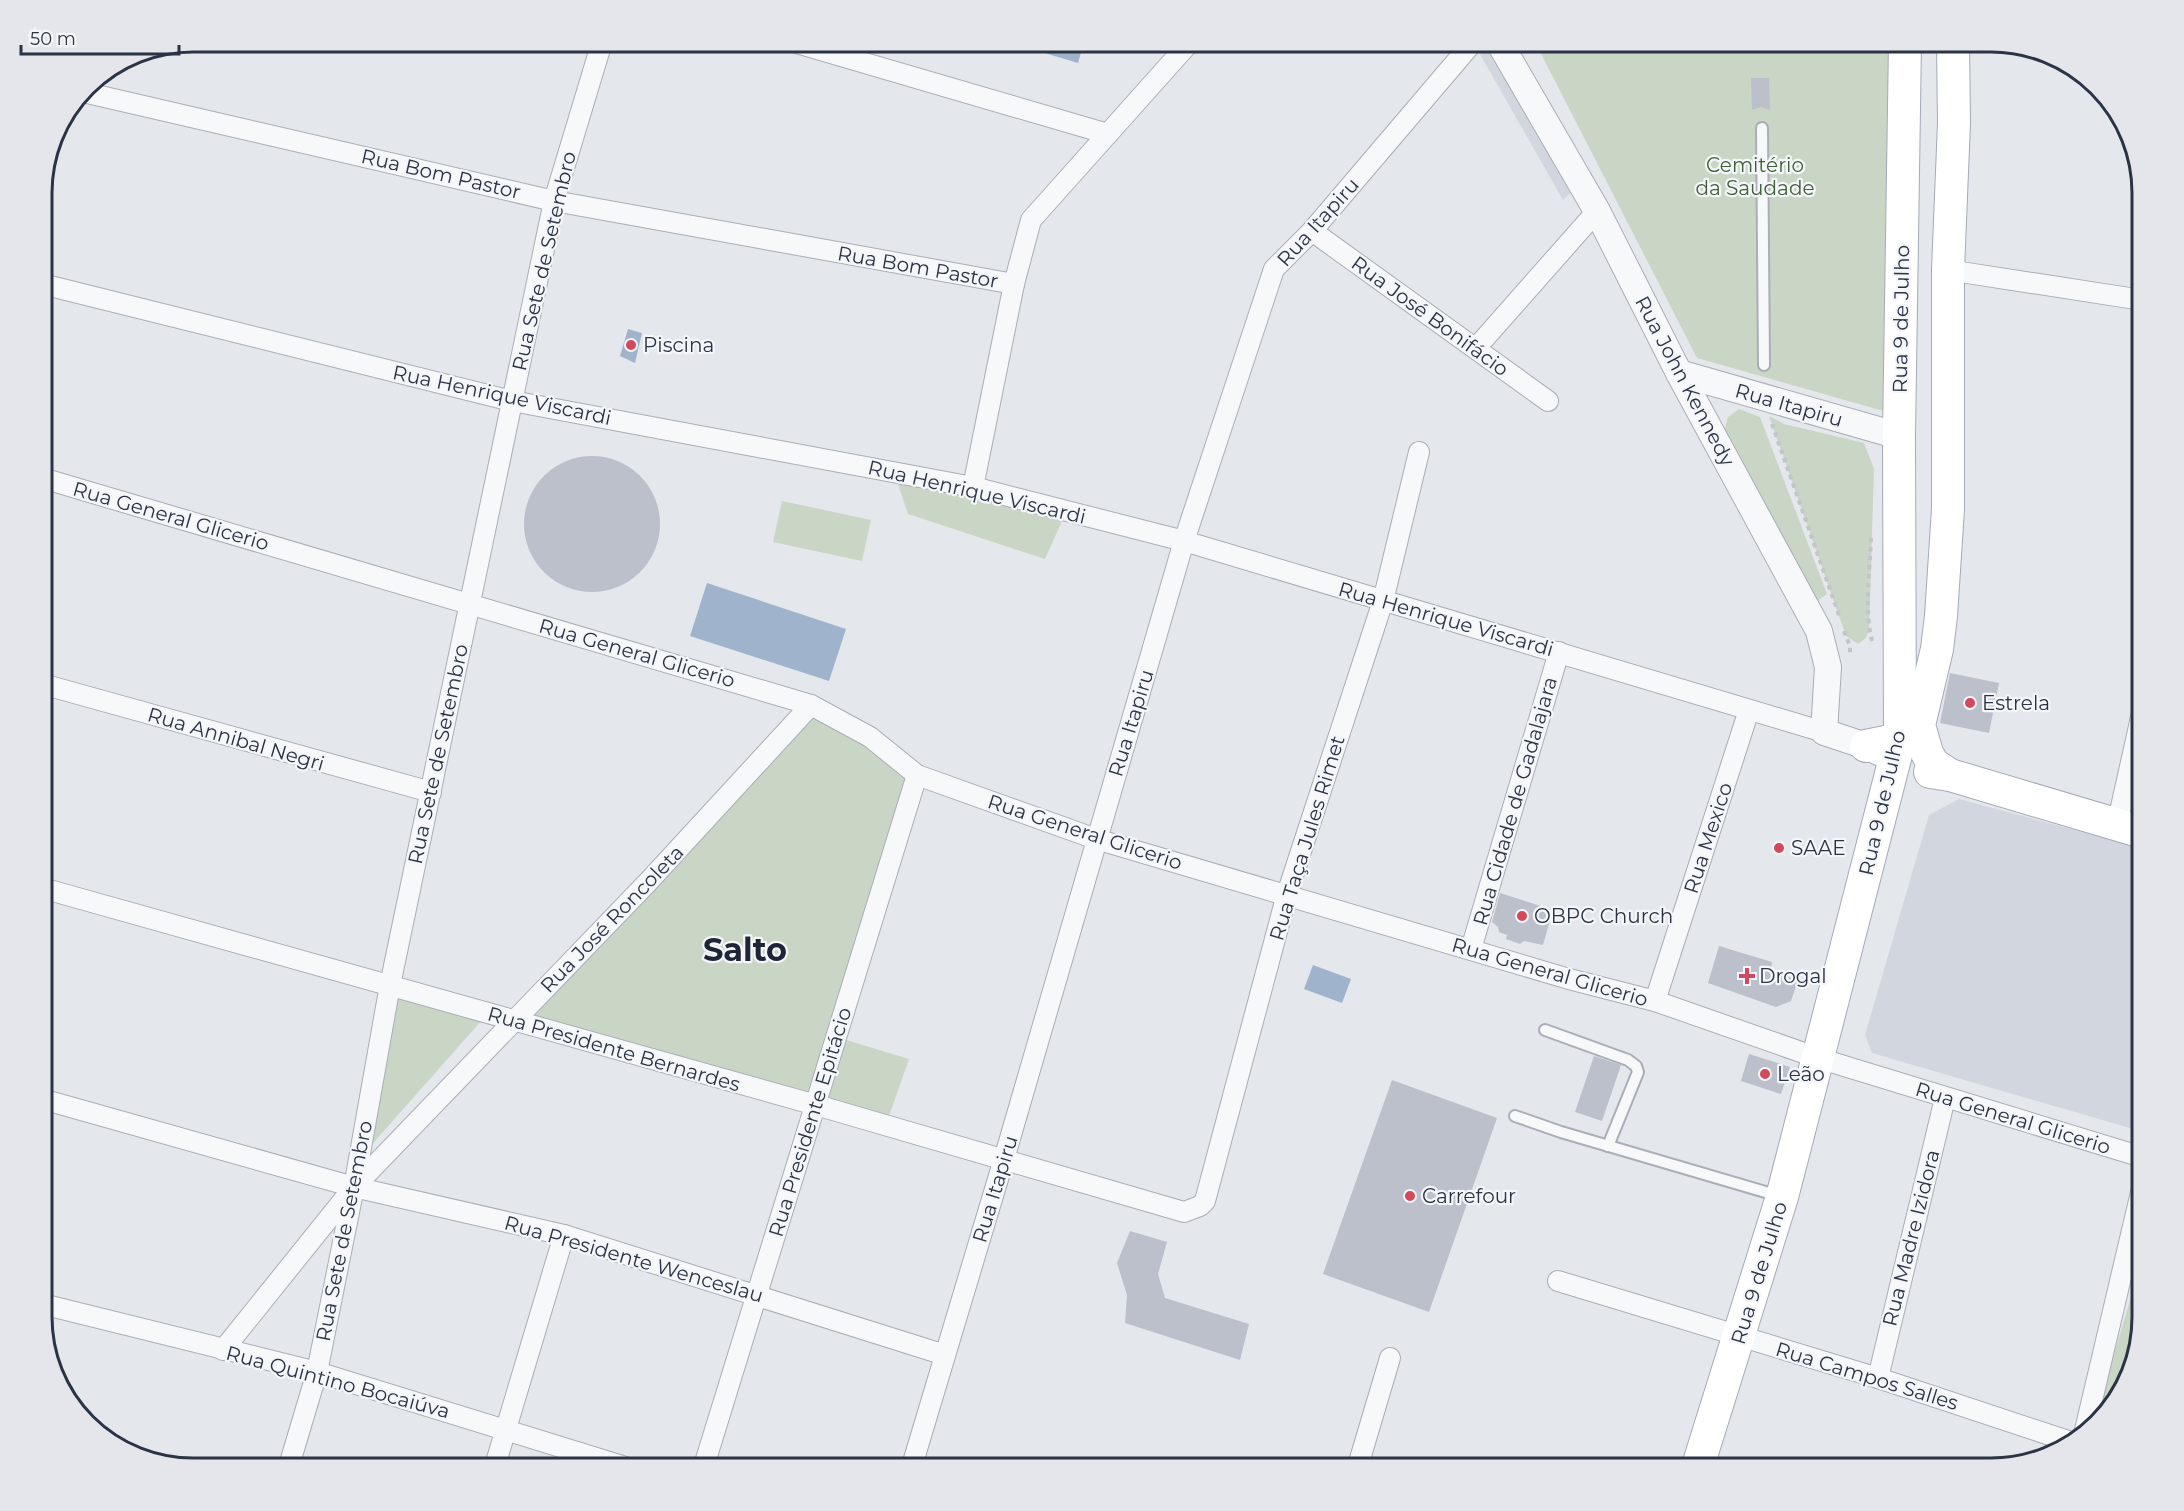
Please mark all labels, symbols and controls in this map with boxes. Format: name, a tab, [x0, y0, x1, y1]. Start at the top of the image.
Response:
scale bar	[21, 18, 178, 56]
text: 50 m	[30, 28, 76, 50]
street label: Rua Bom Pastor	[359, 144, 523, 204]
street label: Rua Sete de Setembro	[507, 149, 581, 373]
park label: Cemitério da Saudade	[1695, 153, 1815, 200]
street label: Rua Itapiru	[1272, 173, 1364, 271]
street label: Rua Bom Pastor	[836, 241, 1000, 293]
street label: Rua 9 de Julho	[1888, 245, 1914, 393]
street label: Rua José Bonifácio	[1347, 251, 1513, 381]
street label: Rua John Kennedy	[1630, 292, 1740, 470]
place label: Piscina	[643, 333, 714, 357]
marker: Piscina	[624, 338, 638, 352]
street label: Rua Henrique Viscardi	[390, 360, 614, 430]
street label: Rua Itapiru	[1732, 378, 1846, 432]
street label: Rua Henrique Viscardi	[866, 455, 1088, 529]
street label: Rua General Glicerio	[70, 477, 272, 555]
street label: Rua Henrique Viscardi	[1336, 577, 1556, 661]
street label: Rua General Glicerio	[536, 614, 738, 692]
street label: Rua Sete de Setembro	[403, 642, 473, 866]
street label: Rua Itapiru	[1103, 666, 1159, 780]
street label: Rua Cidade de Gadalajara	[1468, 674, 1562, 928]
place label: Estrela	[1982, 691, 2050, 715]
marker: Estrela	[1963, 696, 1977, 710]
street label: Rua Annibal Negri	[145, 702, 327, 776]
street label: Rua 9 de Julho	[1854, 728, 1910, 878]
street label: Rua Taça Jules Rimet	[1264, 733, 1350, 943]
street label: Rua Mexico	[1679, 779, 1737, 897]
street label: Rua General Glicerio	[985, 789, 1185, 875]
place label: SAAE	[1791, 836, 1846, 860]
street label: Rua José Roncoleta	[535, 840, 689, 998]
marker: SAAE	[1772, 841, 1786, 855]
place label: OBPC Church	[1534, 904, 1673, 928]
marker: OBPC Church	[1515, 909, 1529, 923]
district label: Salto	[703, 930, 787, 969]
street label: Rua General Glicerio	[1449, 933, 1651, 1011]
place label: Drogal	[1759, 964, 1827, 988]
marker: Drogal	[1740, 969, 1754, 983]
street label: Rua Presidente Bernardes	[485, 1001, 743, 1097]
street label: Rua Presidente Epitácio	[764, 1004, 856, 1240]
place label: Leão	[1777, 1062, 1825, 1086]
marker: Leão	[1758, 1067, 1772, 1081]
street label: Rua General Glicerio	[1912, 1077, 2114, 1159]
street label: Rua Sete de Setembro	[311, 1118, 377, 1344]
street label: Rua Itapiru	[967, 1132, 1023, 1246]
street label: Rua Madre Izidora	[1877, 1147, 1945, 1329]
place label: Carrefour	[1422, 1184, 1516, 1208]
marker: Carrefour	[1403, 1189, 1417, 1203]
street label: Rua 9 de Julho	[1726, 1199, 1792, 1347]
street label: Rua Presidente Wenceslau	[502, 1210, 766, 1308]
street label: Rua Campos Salles	[1773, 1337, 1961, 1415]
street label: Rua Quintino Bocaiúva	[224, 1341, 452, 1423]

